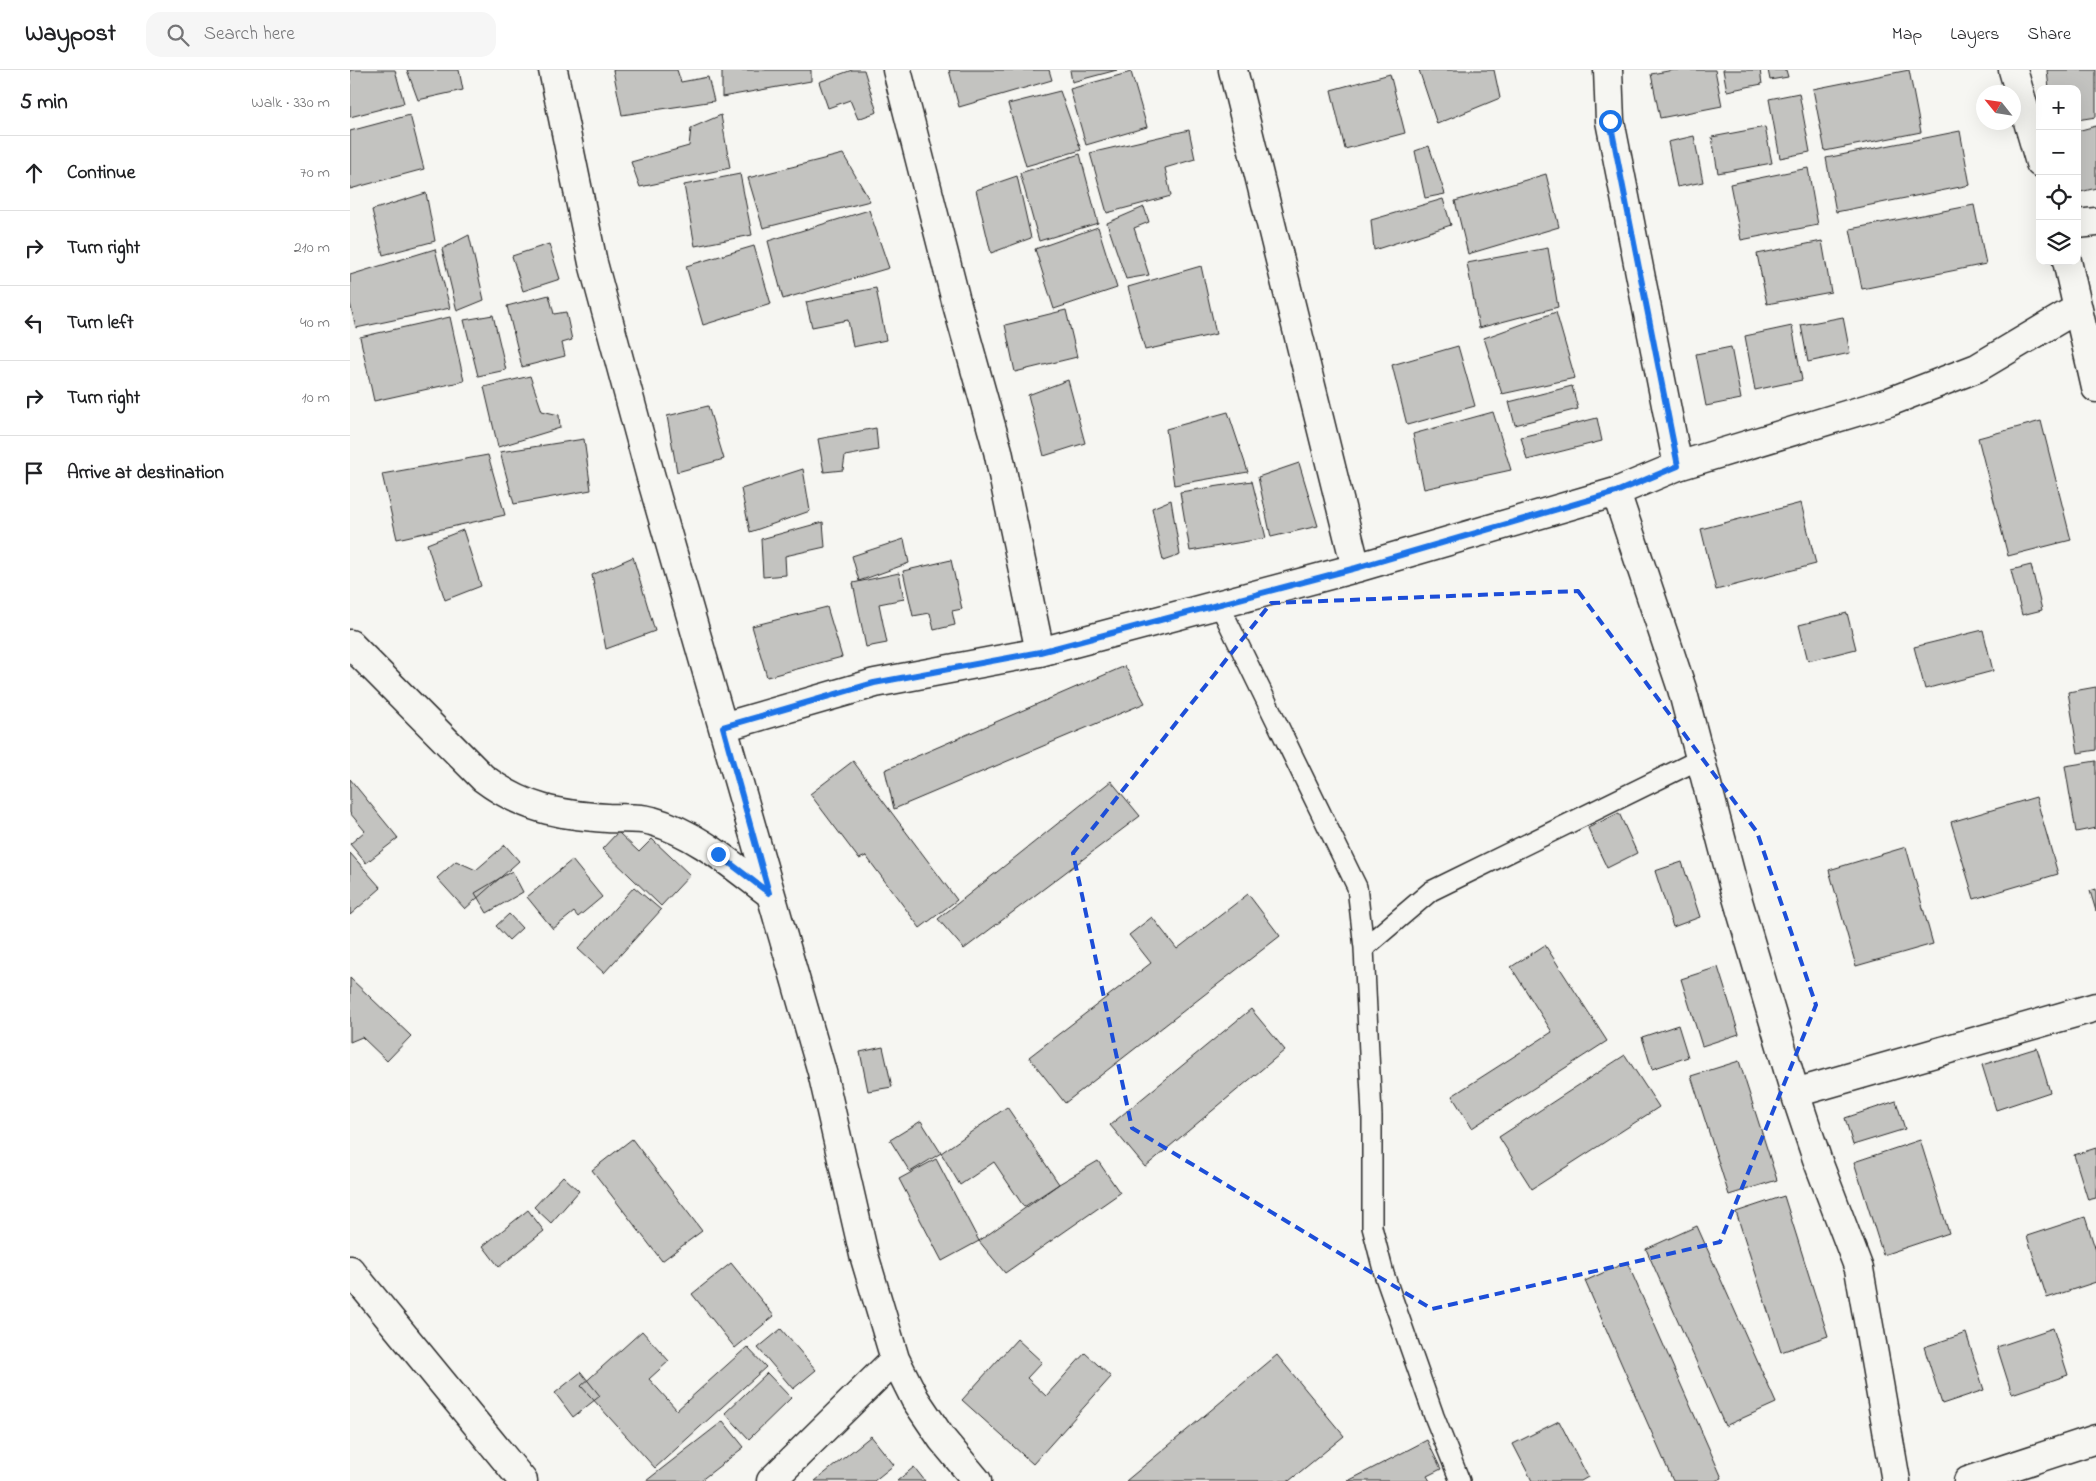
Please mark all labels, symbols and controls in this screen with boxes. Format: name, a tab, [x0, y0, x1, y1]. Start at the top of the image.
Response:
search box	[146, 12, 496, 57]
text: Waypost	[25, 17, 116, 52]
icon: search	[164, 21, 192, 49]
text: Search here	[204, 21, 295, 48]
text: Map	[1892, 22, 1922, 48]
text: Layers	[1950, 22, 2000, 48]
text: Share	[2028, 22, 2071, 48]
north arrow	[1976, 85, 2021, 130]
map controls	[2036, 85, 2081, 265]
button: +	[2036, 85, 2081, 130]
text: 5 min	[20, 88, 68, 118]
text: Walk · 330 m	[251, 91, 330, 115]
route start	[1599, 110, 1622, 133]
button: −	[2036, 130, 2081, 175]
icon: ahead	[20, 159, 48, 187]
text: Continue	[67, 160, 135, 187]
text: 70 m	[300, 161, 330, 185]
button: locate	[2036, 175, 2081, 220]
button: layers	[2036, 220, 2081, 265]
icon: right	[20, 234, 48, 262]
text: Turn right	[67, 235, 140, 262]
text: 210 m	[294, 236, 330, 260]
icon: left	[20, 309, 48, 337]
text: Turn left	[67, 310, 134, 337]
text: 40 m	[300, 311, 330, 335]
icon: right	[20, 384, 48, 412]
text: Turn right	[67, 385, 140, 412]
text: 10 m	[302, 386, 330, 410]
icon: arrive	[20, 459, 48, 487]
text: Arrive at destination	[67, 460, 224, 487]
route end	[707, 843, 730, 866]

